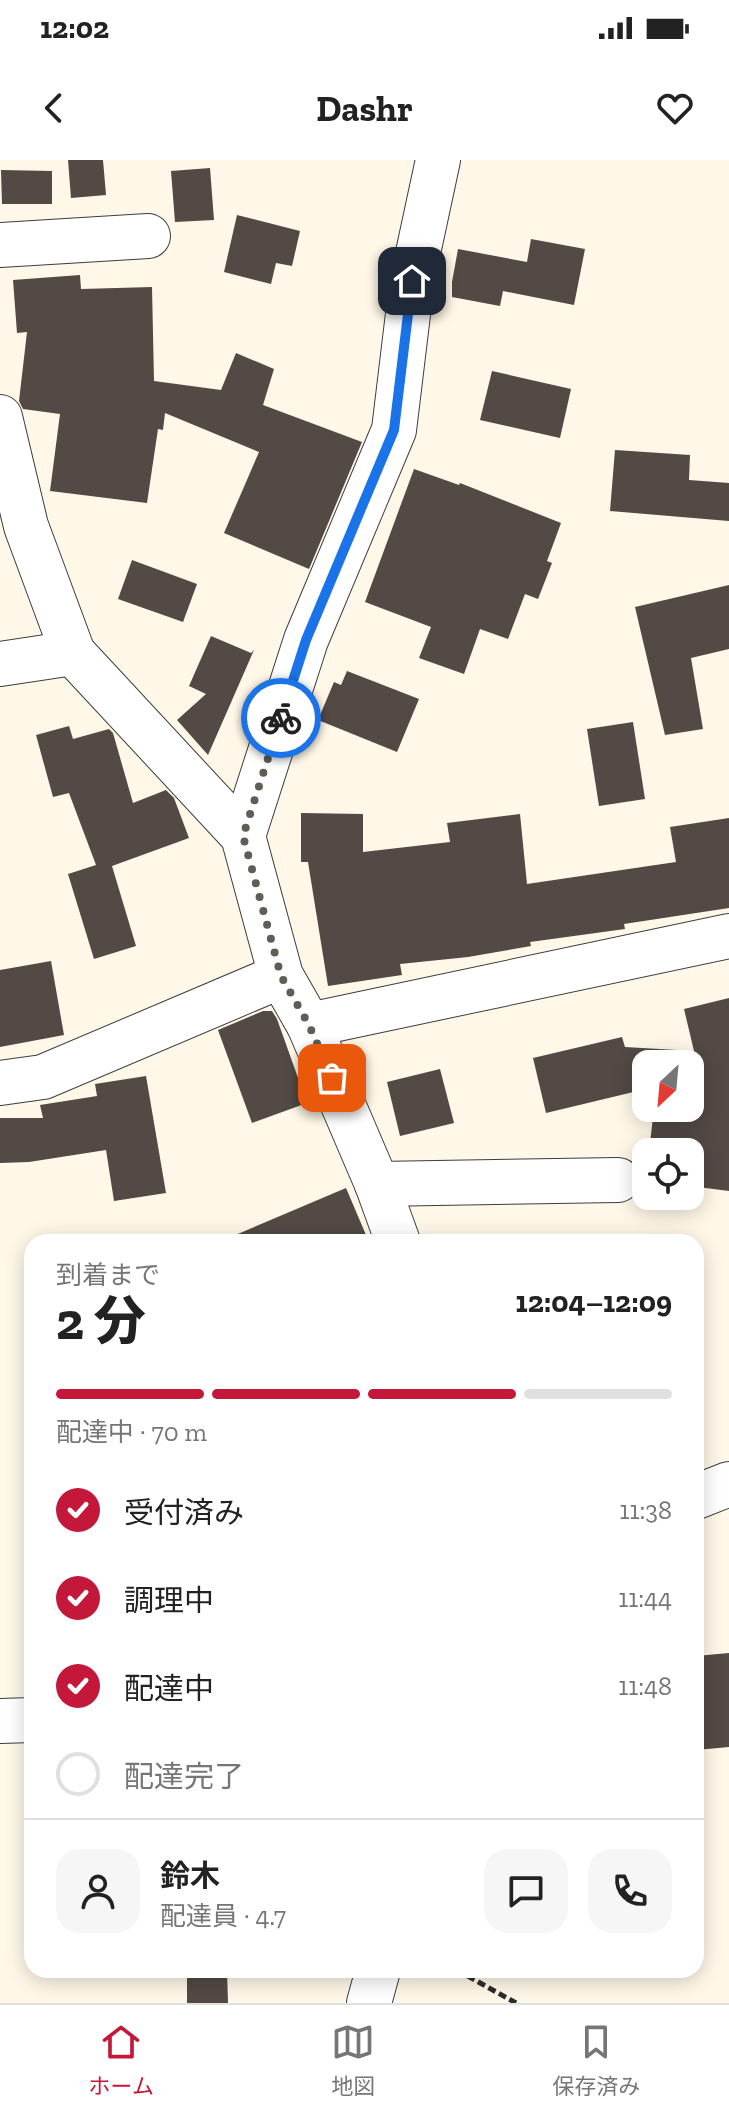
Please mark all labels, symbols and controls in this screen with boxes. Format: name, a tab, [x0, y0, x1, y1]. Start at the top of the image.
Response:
text: 12:02	[40, 10, 109, 46]
icon: back	[32, 86, 76, 130]
icon: heart	[653, 86, 697, 130]
text: Dashr	[316, 87, 413, 130]
pin	[378, 247, 446, 315]
icon: home	[390, 259, 434, 303]
courier	[241, 678, 321, 758]
icon: bike	[259, 696, 303, 740]
pin	[298, 1044, 366, 1112]
north arrow	[632, 1050, 704, 1122]
map controls	[632, 1050, 704, 1210]
icon: bag	[310, 1056, 354, 1100]
button: locate	[632, 1138, 704, 1210]
text: 到着まで	[56, 1259, 160, 1291]
text: 12:04–12:09	[516, 1284, 672, 1320]
text: 2 分	[56, 1290, 146, 1352]
text: 配達中 · 70 m	[56, 1416, 207, 1448]
icon: check	[56, 1488, 100, 1532]
text: 11:38	[619, 1494, 672, 1526]
text: 受付済み	[124, 1495, 244, 1531]
icon: check	[56, 1576, 100, 1620]
text: 11:44	[618, 1582, 672, 1614]
text: 調理中	[124, 1583, 214, 1619]
icon: check	[56, 1664, 100, 1708]
text: 11:48	[618, 1670, 672, 1702]
text: 配達中	[124, 1671, 214, 1707]
text: 配達完了	[124, 1759, 244, 1795]
button: person	[56, 1849, 140, 1933]
button: chat	[484, 1849, 568, 1933]
button: phone	[588, 1849, 672, 1933]
text: 鈴木	[160, 1858, 220, 1894]
text: 配達員 · 4.7	[160, 1900, 286, 1932]
tab: ホーム	[89, 2020, 154, 2100]
tab: 地図	[331, 2020, 375, 2100]
tab: 保存済み	[552, 2020, 640, 2100]

